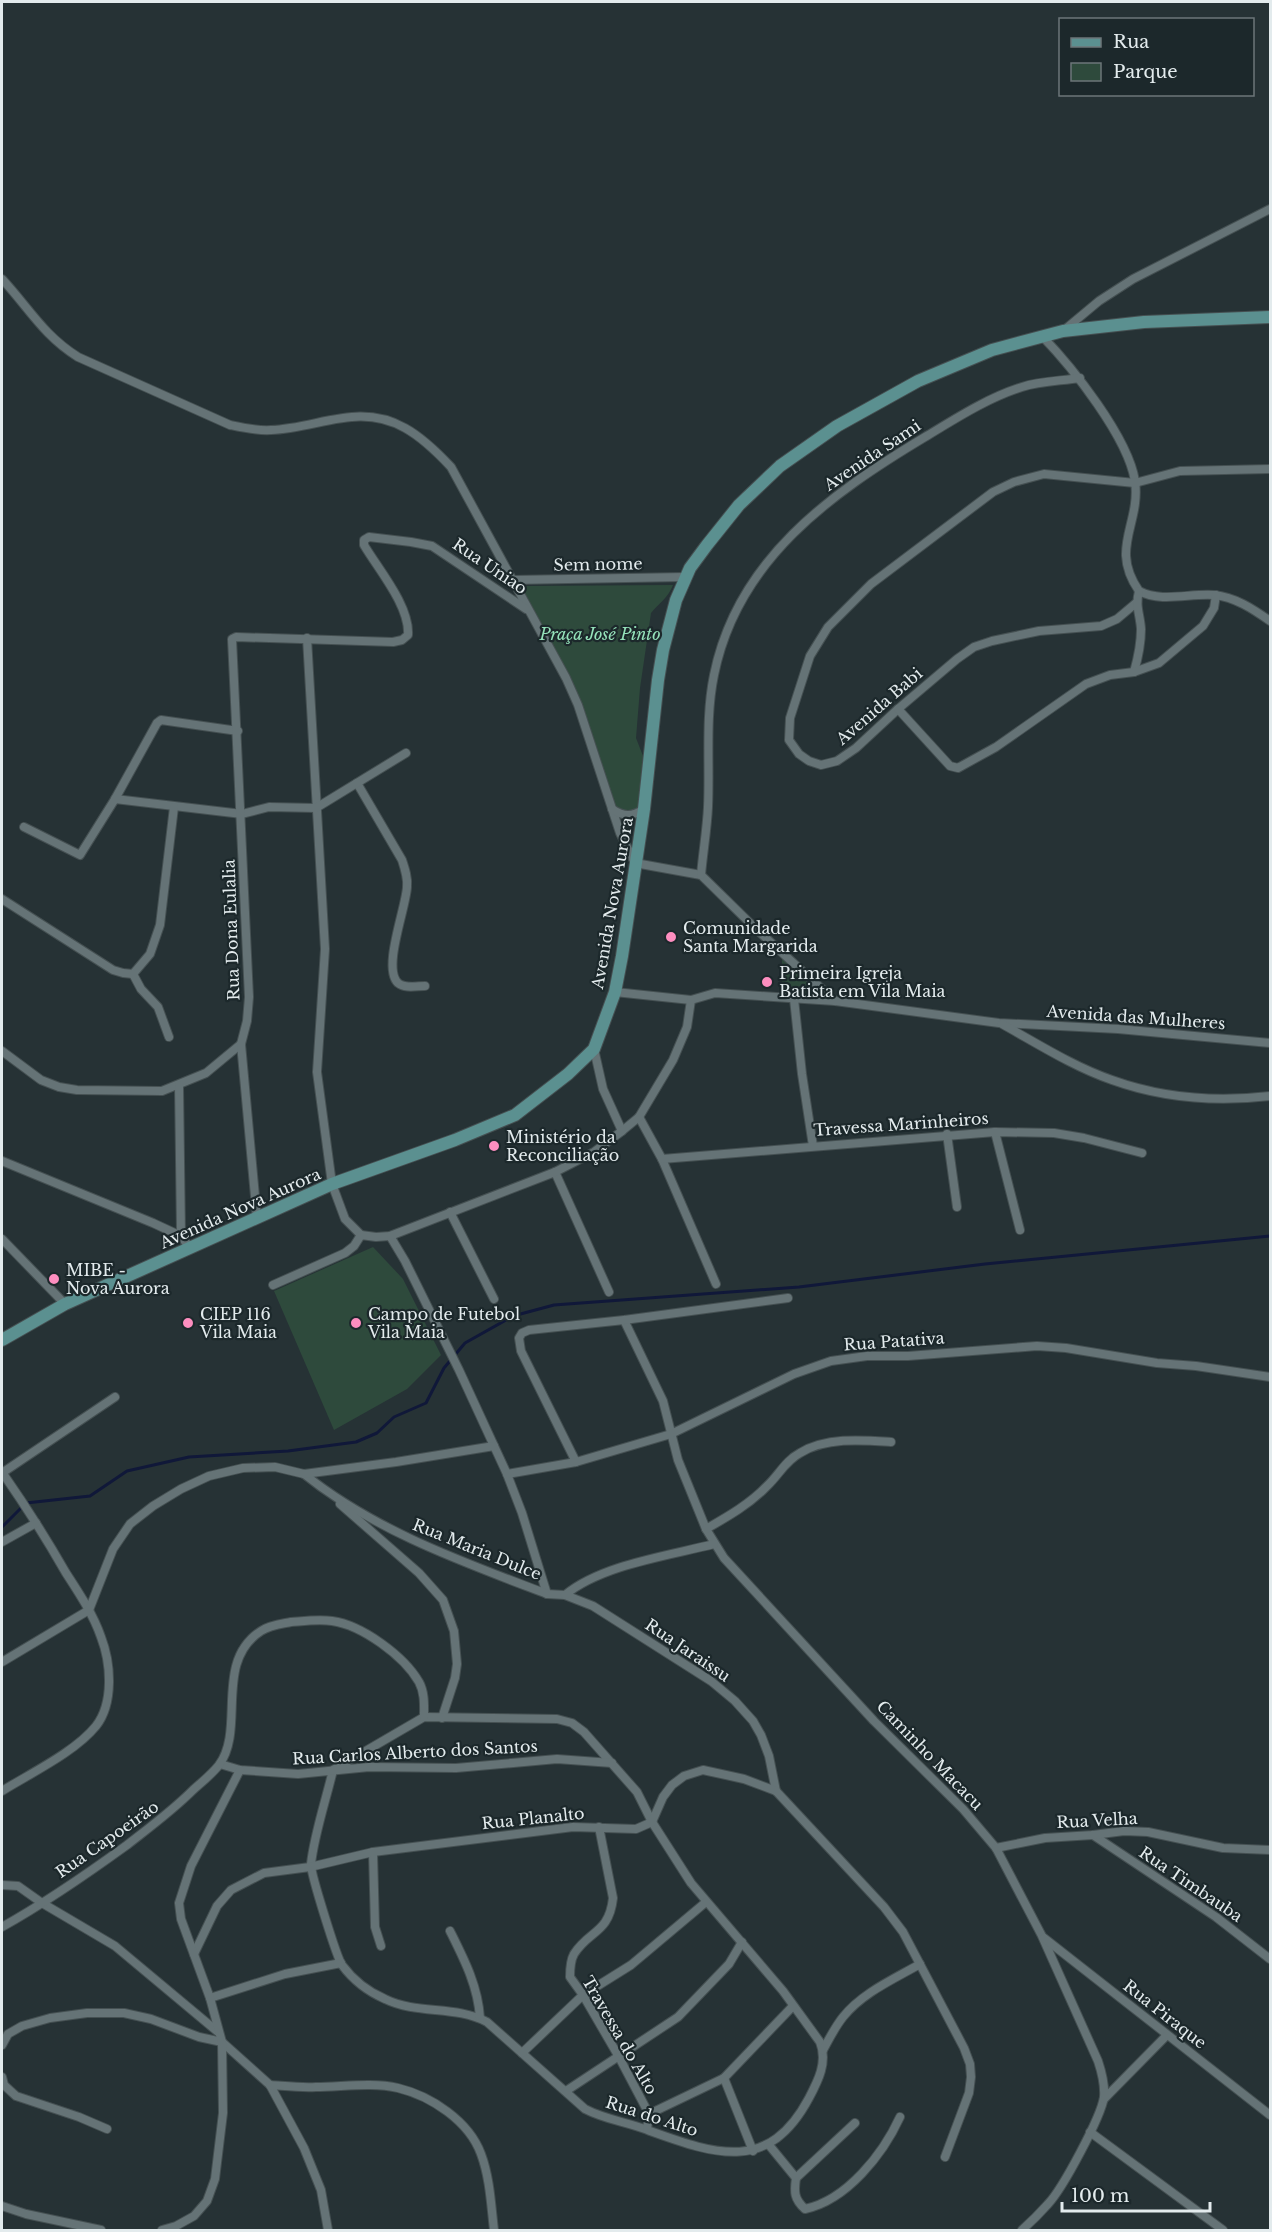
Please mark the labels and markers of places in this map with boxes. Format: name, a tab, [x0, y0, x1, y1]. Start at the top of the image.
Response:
place label: Comunidade Santa Margarida	[683, 918, 818, 956]
marker: Comunidade Santa Margarida	[664, 930, 678, 944]
place label: Primeira Igreja Batista em Vila Maia	[779, 963, 946, 1001]
marker: Primeira Igreja Batista em Vila Maia	[760, 975, 774, 989]
place label: Ministério da Reconciliação	[506, 1127, 619, 1165]
marker: Ministério da Reconciliação	[487, 1139, 501, 1153]
place label: MIBE - Nova Aurora	[66, 1260, 170, 1298]
marker: MIBE - Nova Aurora	[47, 1272, 61, 1286]
place label: CIEP 116 Vila Maia	[199, 1304, 277, 1342]
place label: Campo de Futebol Vila Maia	[367, 1304, 520, 1342]
marker: CIEP 116 Vila Maia	[181, 1316, 195, 1330]
marker: Campo de Futebol Vila Maia	[349, 1316, 363, 1330]

